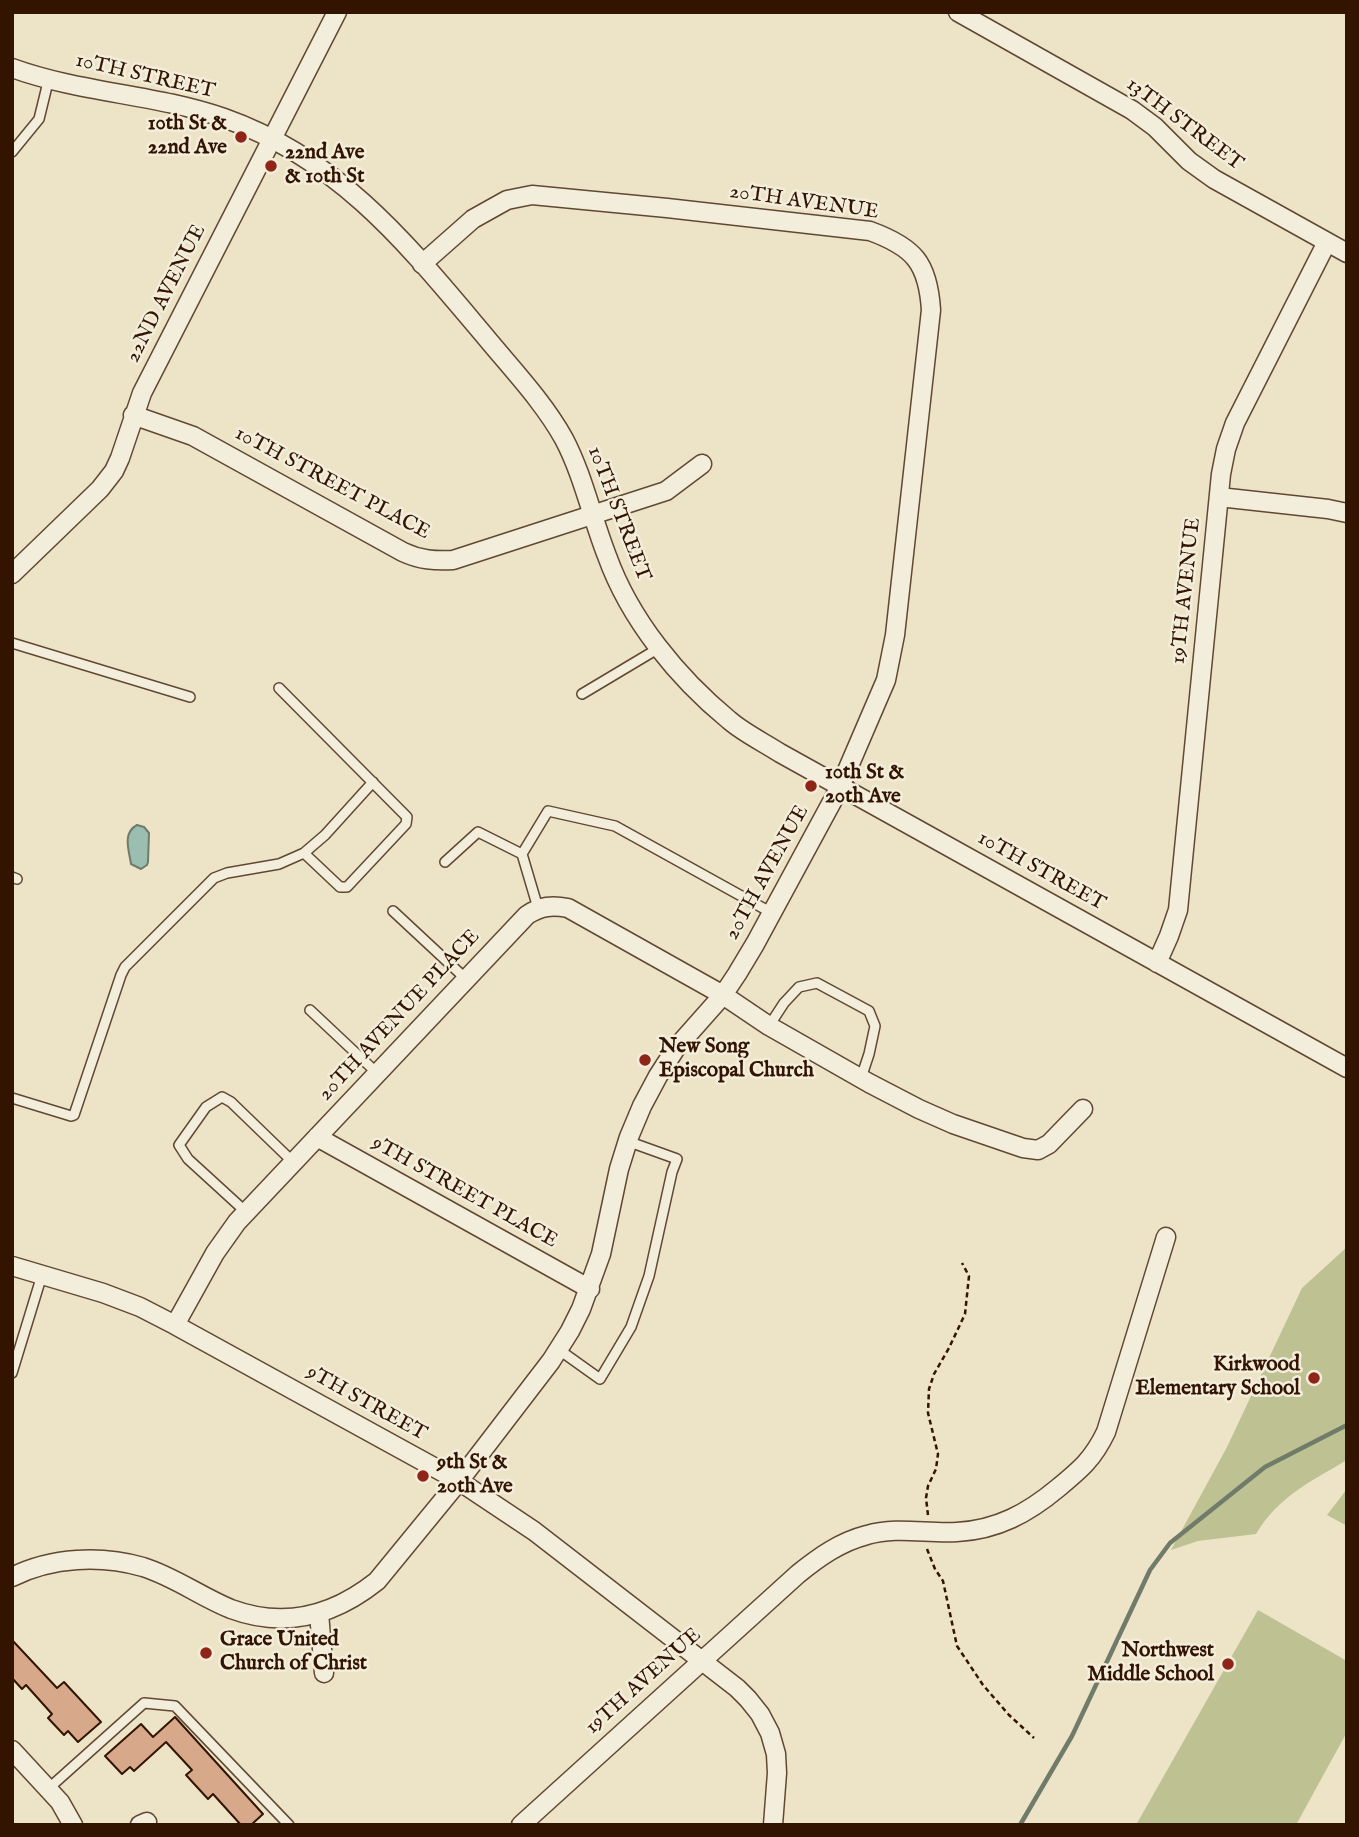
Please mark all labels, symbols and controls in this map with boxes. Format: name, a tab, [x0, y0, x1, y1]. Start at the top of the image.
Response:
street label: 10TH STREET	[73, 49, 217, 105]
street label: 13TH STREET	[1121, 73, 1247, 177]
place label: 10th St & 22nd Ave	[148, 112, 227, 162]
marker: 10th St & 22nd Ave	[233, 129, 249, 145]
place label: 22nd Ave & 10th St	[285, 141, 364, 191]
marker: 22nd Ave & 10th St	[263, 158, 279, 174]
street label: 20TH AVENUE	[728, 180, 880, 226]
street label: 22ND AVENUE	[121, 221, 213, 367]
street label: 10TH STREET PLACE	[230, 422, 434, 546]
street label: 10TH STREET	[581, 443, 655, 585]
street label: 19TH AVENUE	[1167, 517, 1207, 665]
place label: 10th St & 20th Ave	[825, 761, 904, 811]
marker: 10th St & 20th Ave	[803, 778, 819, 794]
street label: 20TH AVENUE	[721, 801, 815, 945]
street label: 10TH STREET	[973, 826, 1109, 918]
street label: 20TH AVENUE PLACE	[314, 925, 486, 1107]
place label: New Song Episcopal Church	[659, 1035, 814, 1085]
marker: New Song Episcopal Church	[637, 1052, 653, 1068]
street label: 9TH STREET PLACE	[367, 1131, 561, 1255]
place label: Kirkwood Elementary School	[1135, 1353, 1300, 1403]
street label: 9TH STREET	[302, 1361, 430, 1447]
marker: Kirkwood Elementary School	[1306, 1370, 1322, 1386]
place label: 9th St & 20th Ave	[437, 1451, 513, 1501]
marker: 9th St & 20th Ave	[415, 1468, 431, 1484]
street label: 19TH AVENUE	[581, 1623, 707, 1741]
place label: Grace United Church of Christ	[220, 1628, 367, 1678]
place label: Northwest Middle School	[1087, 1639, 1214, 1689]
marker: Grace United Church of Christ	[198, 1645, 214, 1661]
marker: Northwest Middle School	[1220, 1656, 1236, 1672]

